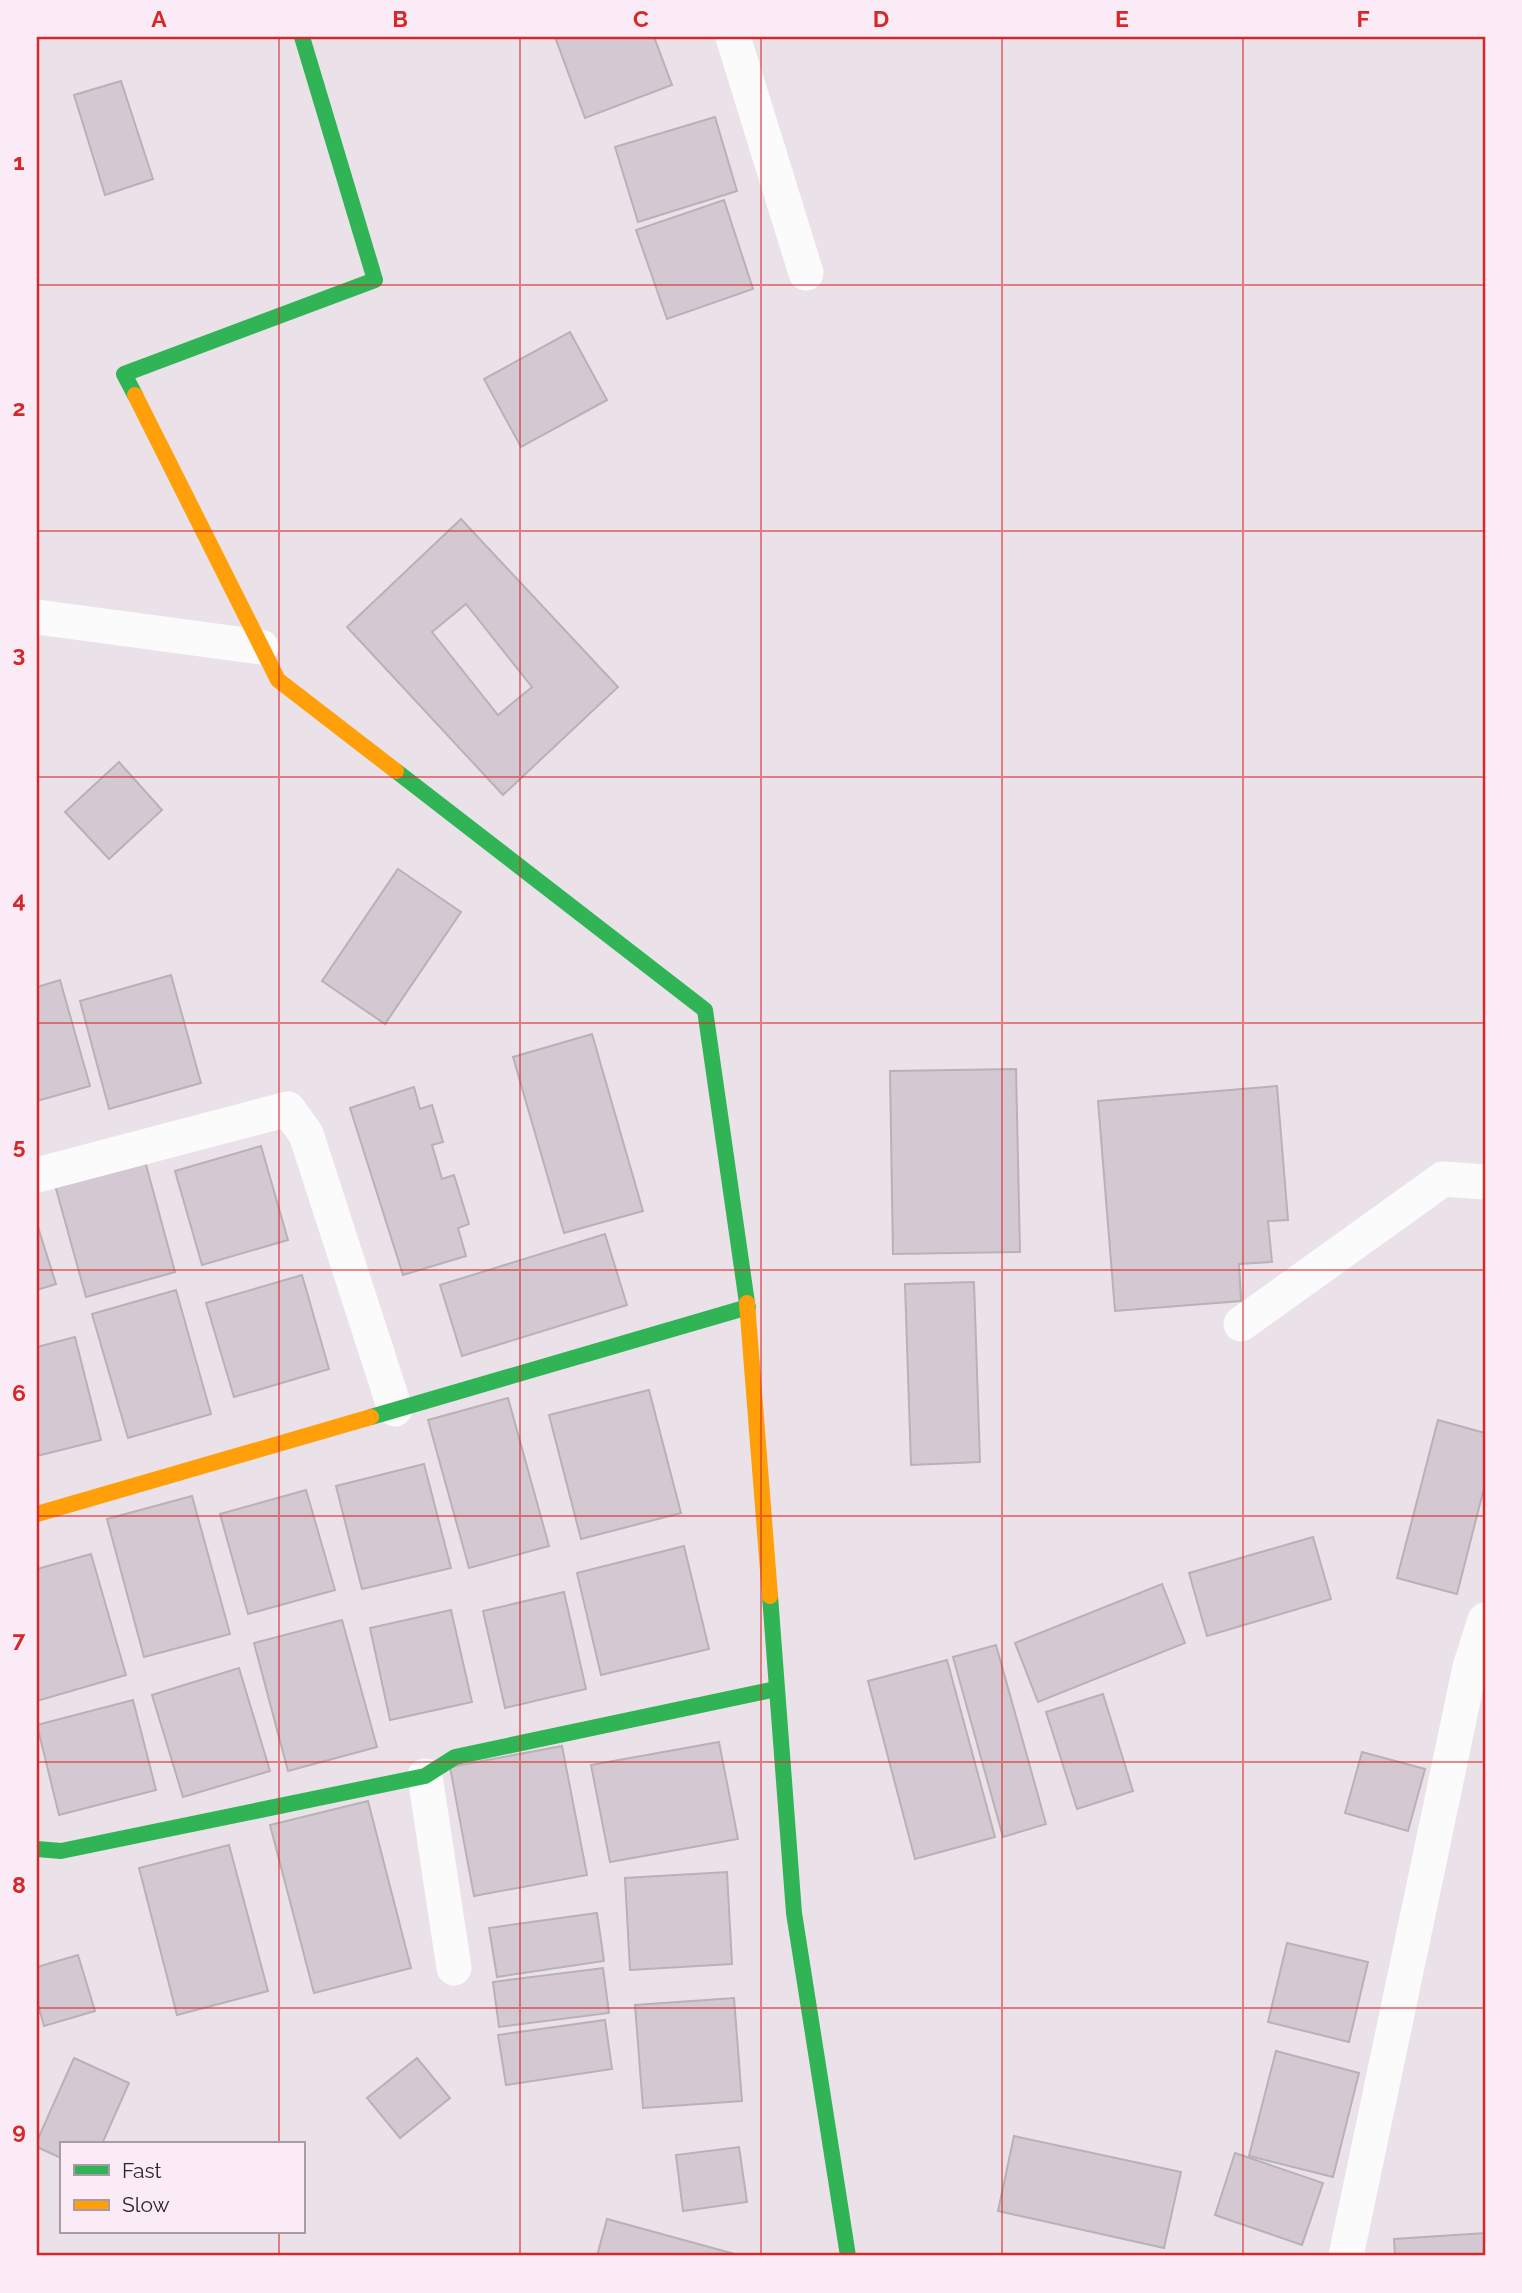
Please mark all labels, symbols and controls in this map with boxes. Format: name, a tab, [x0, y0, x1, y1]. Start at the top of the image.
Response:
text: A	[151, 5, 167, 32]
text: B	[392, 5, 408, 32]
text: C	[633, 5, 649, 32]
text: D	[873, 5, 889, 32]
text: E	[1115, 5, 1129, 32]
text: F	[1356, 5, 1370, 32]
text: 1	[13, 148, 25, 175]
text: 2	[13, 394, 25, 421]
text: 3	[13, 640, 25, 667]
text: 4	[12, 886, 26, 913]
text: 5	[13, 1132, 26, 1159]
text: 6	[12, 1379, 26, 1406]
text: 7	[13, 1625, 26, 1652]
text: 8	[12, 1871, 26, 1898]
text: 9	[12, 2117, 26, 2144]
legend	[60, 2142, 304, 2234]
text: Fast	[122, 2158, 162, 2183]
text: Slow	[122, 2192, 170, 2217]

